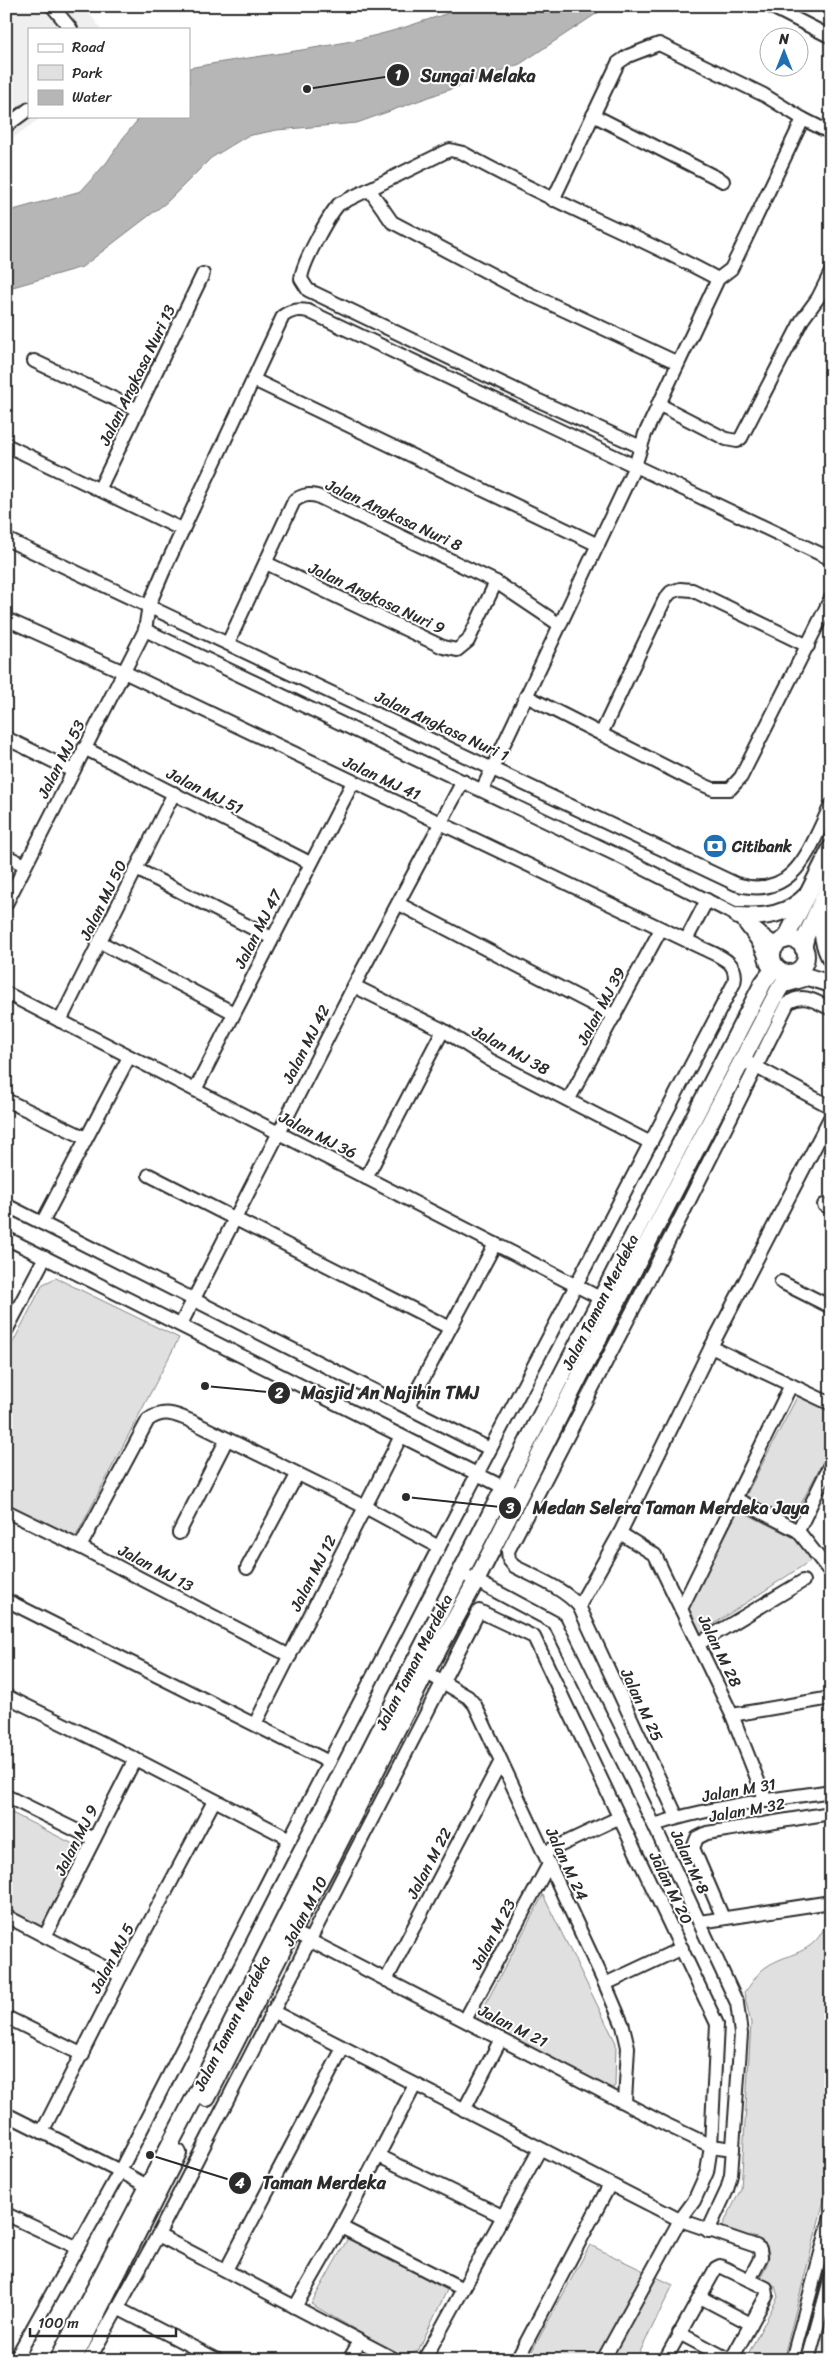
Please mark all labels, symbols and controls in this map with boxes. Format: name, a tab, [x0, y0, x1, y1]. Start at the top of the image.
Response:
text: N	[778, 27, 789, 52]
legend	[28, 28, 190, 118]
north arrow	[760, 28, 810, 78]
text: Road	[72, 34, 105, 60]
callout: Sungai Melaka	[386, 59, 546, 92]
text: Park	[72, 60, 103, 86]
text: Sungai Melaka	[419, 60, 537, 92]
text: 1	[395, 62, 402, 88]
text: Water	[72, 84, 112, 110]
street label: Jalan Angkasa Nuri 13	[90, 299, 184, 451]
street label: Jalan Angkasa Nuri 8	[320, 470, 467, 560]
street label: Jalan Angkasa Nuri 9	[303, 553, 450, 643]
street label: Jalan Angkasa Nuri 1	[369, 682, 514, 770]
street label: Jalan MJ 53	[28, 714, 93, 804]
street label: Jalan MJ 41	[337, 747, 426, 809]
street label: Jalan MJ 51	[161, 759, 249, 823]
place label: Citibank	[731, 832, 792, 861]
bank icon: Citibank	[702, 833, 728, 859]
street label: Jalan MJ 50	[71, 855, 135, 946]
street label: Jalan MJ 47	[225, 884, 291, 975]
street label: Jalan MJ 39	[568, 962, 634, 1051]
street label: Jalan MJ 42	[273, 999, 338, 1090]
street label: Jalan MJ 38	[466, 1016, 555, 1083]
street label: Jalan MJ 36	[273, 1103, 362, 1167]
street label: Jalan Taman Merdeka	[553, 1229, 647, 1376]
callout: Masjid An Najihin TMJ	[266, 1376, 489, 1409]
text: Masjid An Najihin TMJ	[300, 1377, 480, 1409]
text: 2	[274, 1380, 284, 1406]
callout: Medan Selera Taman Merdeka Jaya	[498, 1491, 820, 1524]
text: Medan Selera Taman Merdeka Jaya	[532, 1492, 810, 1524]
text: 3	[505, 1495, 515, 1521]
street label: Jalan MJ 12	[281, 1530, 345, 1617]
street label: Jalan MJ 13	[112, 1536, 199, 1600]
street label: Jalan Taman Merdeka	[367, 1589, 461, 1736]
street label: Jalan M 28	[690, 1609, 750, 1693]
street label: Jalan M 25	[612, 1663, 672, 1747]
street label: Jalan M 31	[699, 1769, 778, 1811]
street label: Jalan M 32	[706, 1789, 787, 1831]
street label: Jalan MJ 9	[45, 1799, 106, 1881]
street label: Jalan M 22	[398, 1822, 460, 1905]
street label: Jalan M 24	[537, 1822, 597, 1905]
street label: Jalan M 8	[662, 1824, 718, 1899]
street label: Jalan M 20	[640, 1846, 701, 1929]
street label: Jalan M 10	[274, 1871, 336, 1952]
street label: Jalan M 23	[462, 1893, 524, 1976]
street label: Jalan MJ 5	[81, 1917, 143, 1999]
street label: Jalan Taman Merdeka	[185, 1950, 279, 2097]
street label: Jalan M 21	[472, 1996, 553, 2056]
callout: Taman Merdeka	[228, 2166, 396, 2199]
text: Taman Merdeka	[262, 2167, 387, 2199]
text: 4	[234, 2170, 245, 2196]
scale bar	[30, 2306, 176, 2338]
text: 100 m	[38, 2310, 79, 2336]

